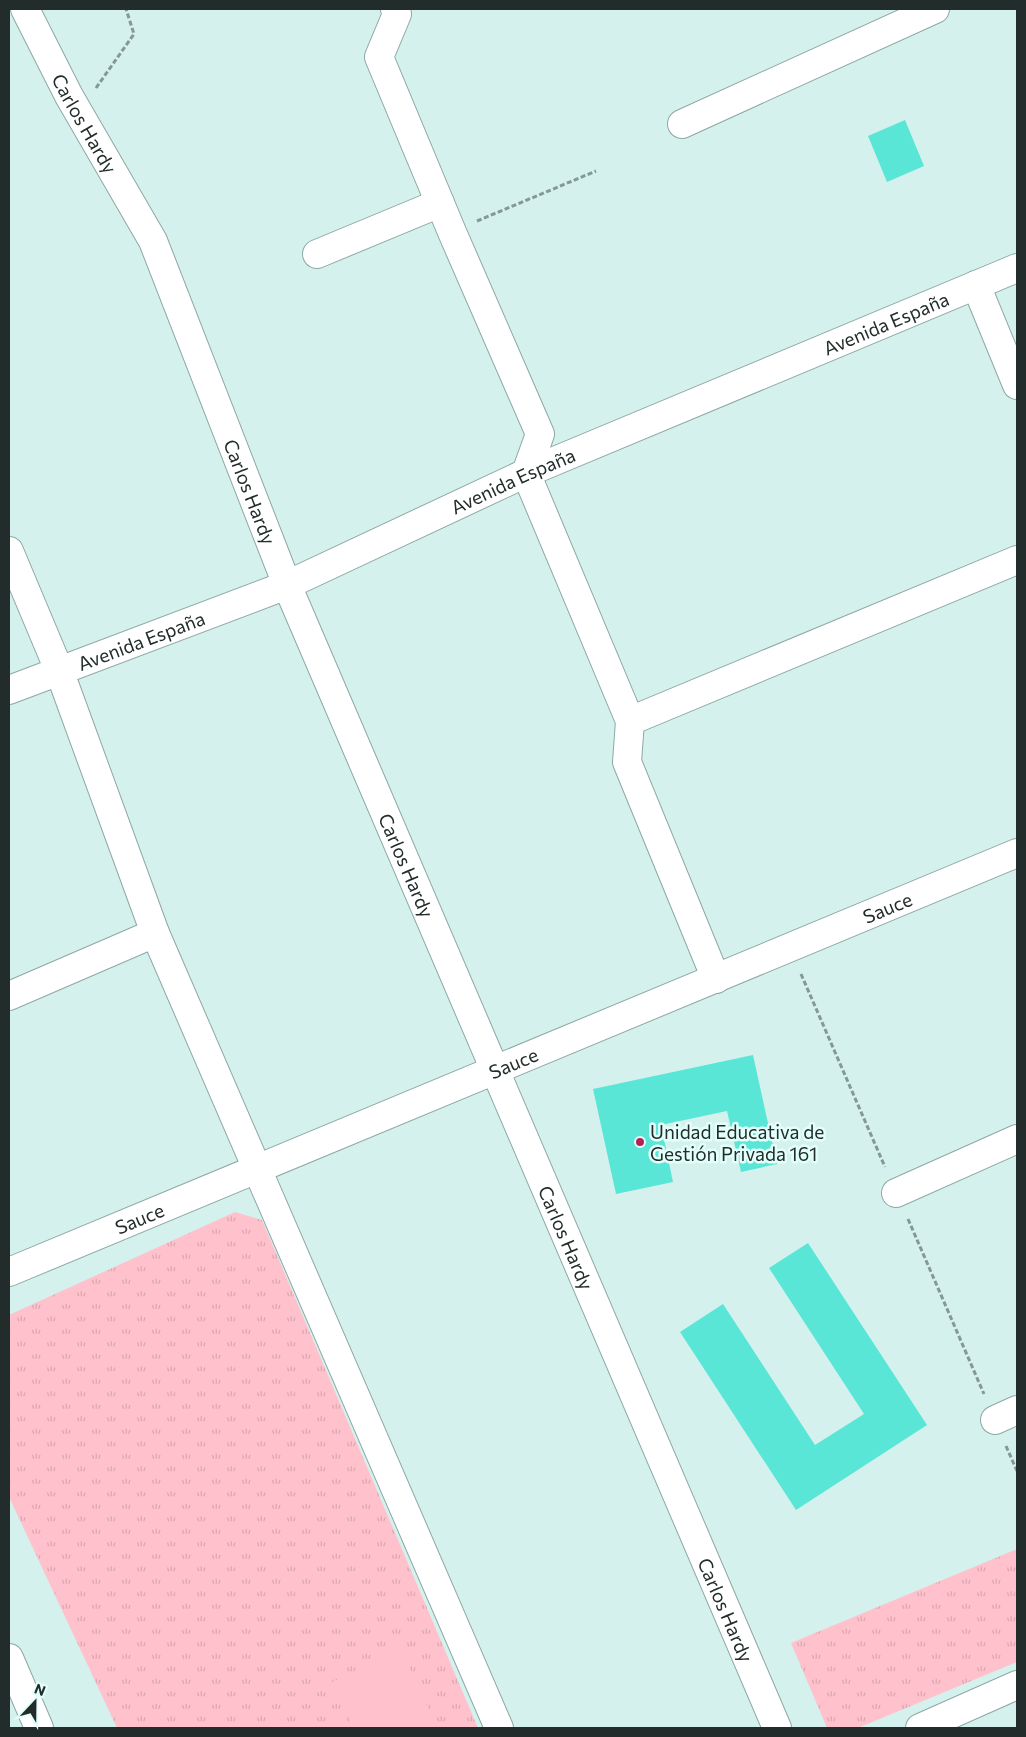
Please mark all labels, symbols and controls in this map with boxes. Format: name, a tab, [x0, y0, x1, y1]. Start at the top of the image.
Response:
street label: Carlos Hardy	[48, 69, 123, 177]
street label: Avenida España	[819, 286, 952, 359]
street label: Carlos Hardy	[220, 436, 282, 548]
street label: Avenida España	[447, 442, 578, 518]
street label: Avenida España	[74, 606, 208, 675]
street label: Carlos Hardy	[375, 810, 440, 921]
street label: Sauce	[859, 887, 915, 927]
street label: Sauce	[485, 1042, 541, 1083]
place label: Unidad Educativa de Gestión Privada 161	[650, 1120, 824, 1165]
marker: Unidad Educativa de Gestión Privada 161	[634, 1136, 646, 1148]
street label: Carlos Hardy	[534, 1182, 599, 1293]
street label: Sauce	[111, 1197, 167, 1238]
street label: Carlos Hardy	[694, 1554, 759, 1665]
north arrow	[10, 1677, 60, 1727]
text: N	[32, 1680, 48, 1699]

